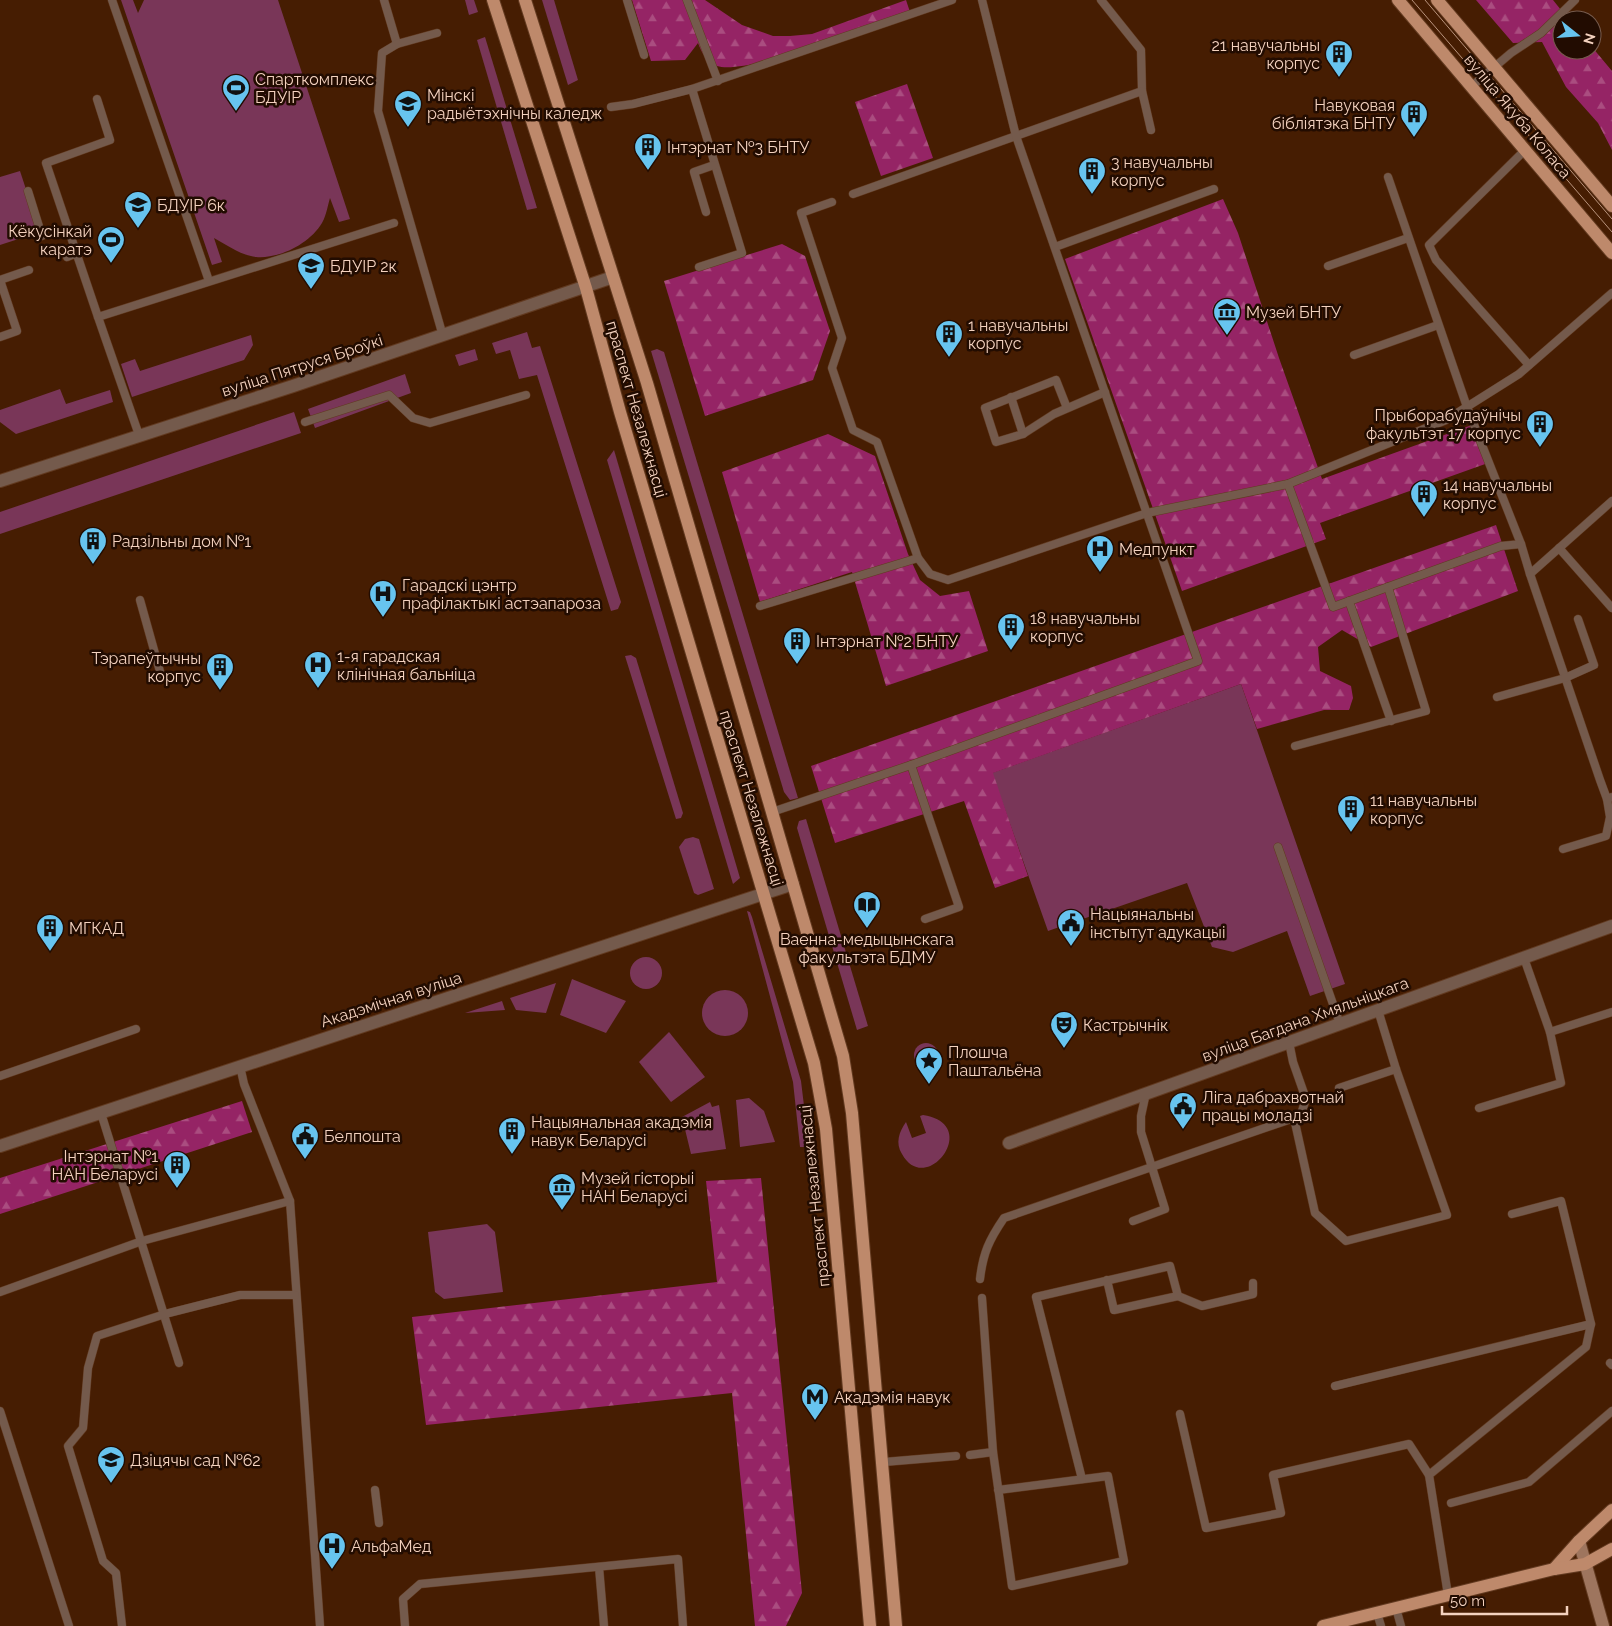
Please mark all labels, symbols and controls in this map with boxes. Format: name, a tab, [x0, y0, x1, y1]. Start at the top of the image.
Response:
north arrow	[1552, 10, 1602, 60]
text: N	[1580, 31, 1599, 46]
place label: 21 навучальны корпус	[1211, 36, 1320, 73]
building icon: 21 навучальны корпус	[1324, 39, 1354, 78]
street label: вуліца Якуба Коласа	[1460, 50, 1575, 182]
place label: Спарткомплекс БДУІР	[255, 70, 374, 107]
sports icon: Спарткомплекс БДУІР	[221, 73, 251, 112]
place label: Мінскі радыётэхнічны каледж	[427, 86, 603, 123]
school or university icon: Мінскі радыётэхнічны каледж	[393, 89, 423, 128]
place label: Навуковая бібліятэка БНТУ	[1272, 96, 1395, 133]
building icon: Навуковая бібліятэка БНТУ	[1399, 99, 1429, 138]
building icon: Інтэрнат №3 БНТУ	[633, 132, 663, 171]
place label: Інтэрнат №3 БНТУ	[667, 138, 809, 157]
place label: 3 навучальны корпус	[1111, 153, 1213, 190]
building icon: 3 навучальны корпус	[1077, 156, 1107, 195]
school or university icon: БДУІР 6к	[123, 190, 153, 229]
place label: БДУІР 6к	[157, 196, 225, 215]
place label: Кёкусінкай каратэ	[8, 222, 92, 259]
sports icon: Кёкусінкай каратэ	[96, 225, 126, 264]
school or university icon: БДУІР 2к	[296, 251, 326, 290]
place label: БДУІР 2к	[330, 257, 397, 276]
museum icon: Музей БНТУ	[1212, 297, 1242, 336]
place label: Музей БНТУ	[1246, 303, 1341, 322]
place label: 1 навучальны корпус	[968, 316, 1068, 353]
street label: праспект Незалежнасці	[602, 319, 671, 500]
building icon: 1 навучальны корпус	[934, 319, 964, 358]
street label: вуліца Пятруся Броўкі	[219, 330, 385, 401]
place label: Прыборабудаўнічы факультэт 17 корпус	[1366, 406, 1521, 443]
building icon: Прыборабудаўнічы факультэт 17 корпус	[1525, 409, 1555, 448]
place label: 14 навучальны корпус	[1443, 476, 1552, 513]
building icon: 14 навучальны корпус	[1409, 479, 1439, 518]
building icon: Радзільны дом №1	[78, 526, 108, 565]
place label: Радзільны дом №1	[112, 532, 251, 551]
hospital icon: Медпункт	[1085, 534, 1115, 573]
place label: Медпункт	[1119, 540, 1195, 559]
place label: Гарадскі цэнтр прафілактыкі астэапароза	[402, 576, 601, 613]
hospital icon: Гарадскі цэнтр прафілактыкі астэапароза	[368, 579, 398, 618]
place label: 18 навучальны корпус	[1030, 609, 1140, 646]
building icon: 18 навучальны корпус	[996, 612, 1026, 651]
building icon: Інтэрнат №2 БНТУ	[782, 626, 812, 665]
place label: Інтэрнат №2 БНТУ	[816, 632, 958, 651]
place label: 1-я гарадская клінічная бальніца	[337, 647, 476, 684]
place label: Тэрапеўтычны корпус	[91, 649, 201, 686]
hospital icon: 1-я гарадская клінічная бальніца	[303, 650, 333, 689]
building icon: Тэрапеўтычны корпус	[205, 652, 235, 691]
street label: праспект Незалежнасці	[716, 708, 787, 888]
place label: 11 навучальны корпус	[1370, 791, 1477, 828]
building icon: 11 навучальны корпус	[1336, 794, 1366, 833]
library icon: Ваенна-медыцынскага факультэта БДМУ	[852, 890, 882, 929]
place label: Нацыянальны інстытут адукацыі	[1090, 905, 1225, 942]
public building icon: Нацыянальны інстытут адукацыі	[1056, 908, 1086, 947]
building icon: МГКАД	[35, 913, 65, 952]
place label: МГКАД	[69, 919, 124, 938]
place label: Ваенна-медыцынскага факультэта БДМУ	[780, 930, 954, 967]
street label: Акадэмічная вуліца	[318, 968, 464, 1031]
street label: вуліца Багдана Хмяльніцкага	[1199, 973, 1411, 1066]
theatre icon: Кастрычнік	[1049, 1010, 1079, 1049]
place label: Кастрычнік	[1083, 1016, 1168, 1035]
place label: Плошча Паштальёна	[948, 1043, 1042, 1080]
place icon: Плошча Паштальёна	[914, 1046, 944, 1085]
place label: Ліга дабрахвотнай працы моладзі	[1202, 1088, 1344, 1125]
public building icon: Ліга дабрахвотнай працы моладзі	[1168, 1091, 1198, 1130]
street label: праспект Незалежнасці	[795, 1104, 834, 1288]
place label: Нацыянальная акадэмія навук Беларусі	[531, 1113, 712, 1150]
building icon: Нацыянальная акадэмія навук Беларусі	[497, 1116, 527, 1155]
public building icon: Белпошта	[290, 1121, 320, 1160]
place label: Белпошта	[324, 1127, 401, 1146]
place label: Інтэрнат №1 НАН Беларусі	[52, 1147, 158, 1184]
building icon: Інтэрнат №1 НАН Беларусі	[162, 1150, 192, 1189]
place label: Музей гісторыі НАН Беларусі	[581, 1169, 694, 1206]
museum icon: Музей гісторыі НАН Беларусі	[547, 1172, 577, 1211]
metro station icon: Акадэмія навук	[800, 1382, 830, 1421]
place label: Акадэмія навук	[834, 1388, 951, 1407]
school or university icon: Дзіцячы сад №62	[96, 1445, 126, 1484]
place label: Дзіцячы сад №62	[130, 1451, 261, 1470]
hospital icon: АльфаМед	[317, 1531, 347, 1570]
place label: АльфаМед	[351, 1537, 431, 1556]
scale bar	[1442, 1584, 1567, 1616]
text: 50 m	[1450, 1592, 1485, 1610]

